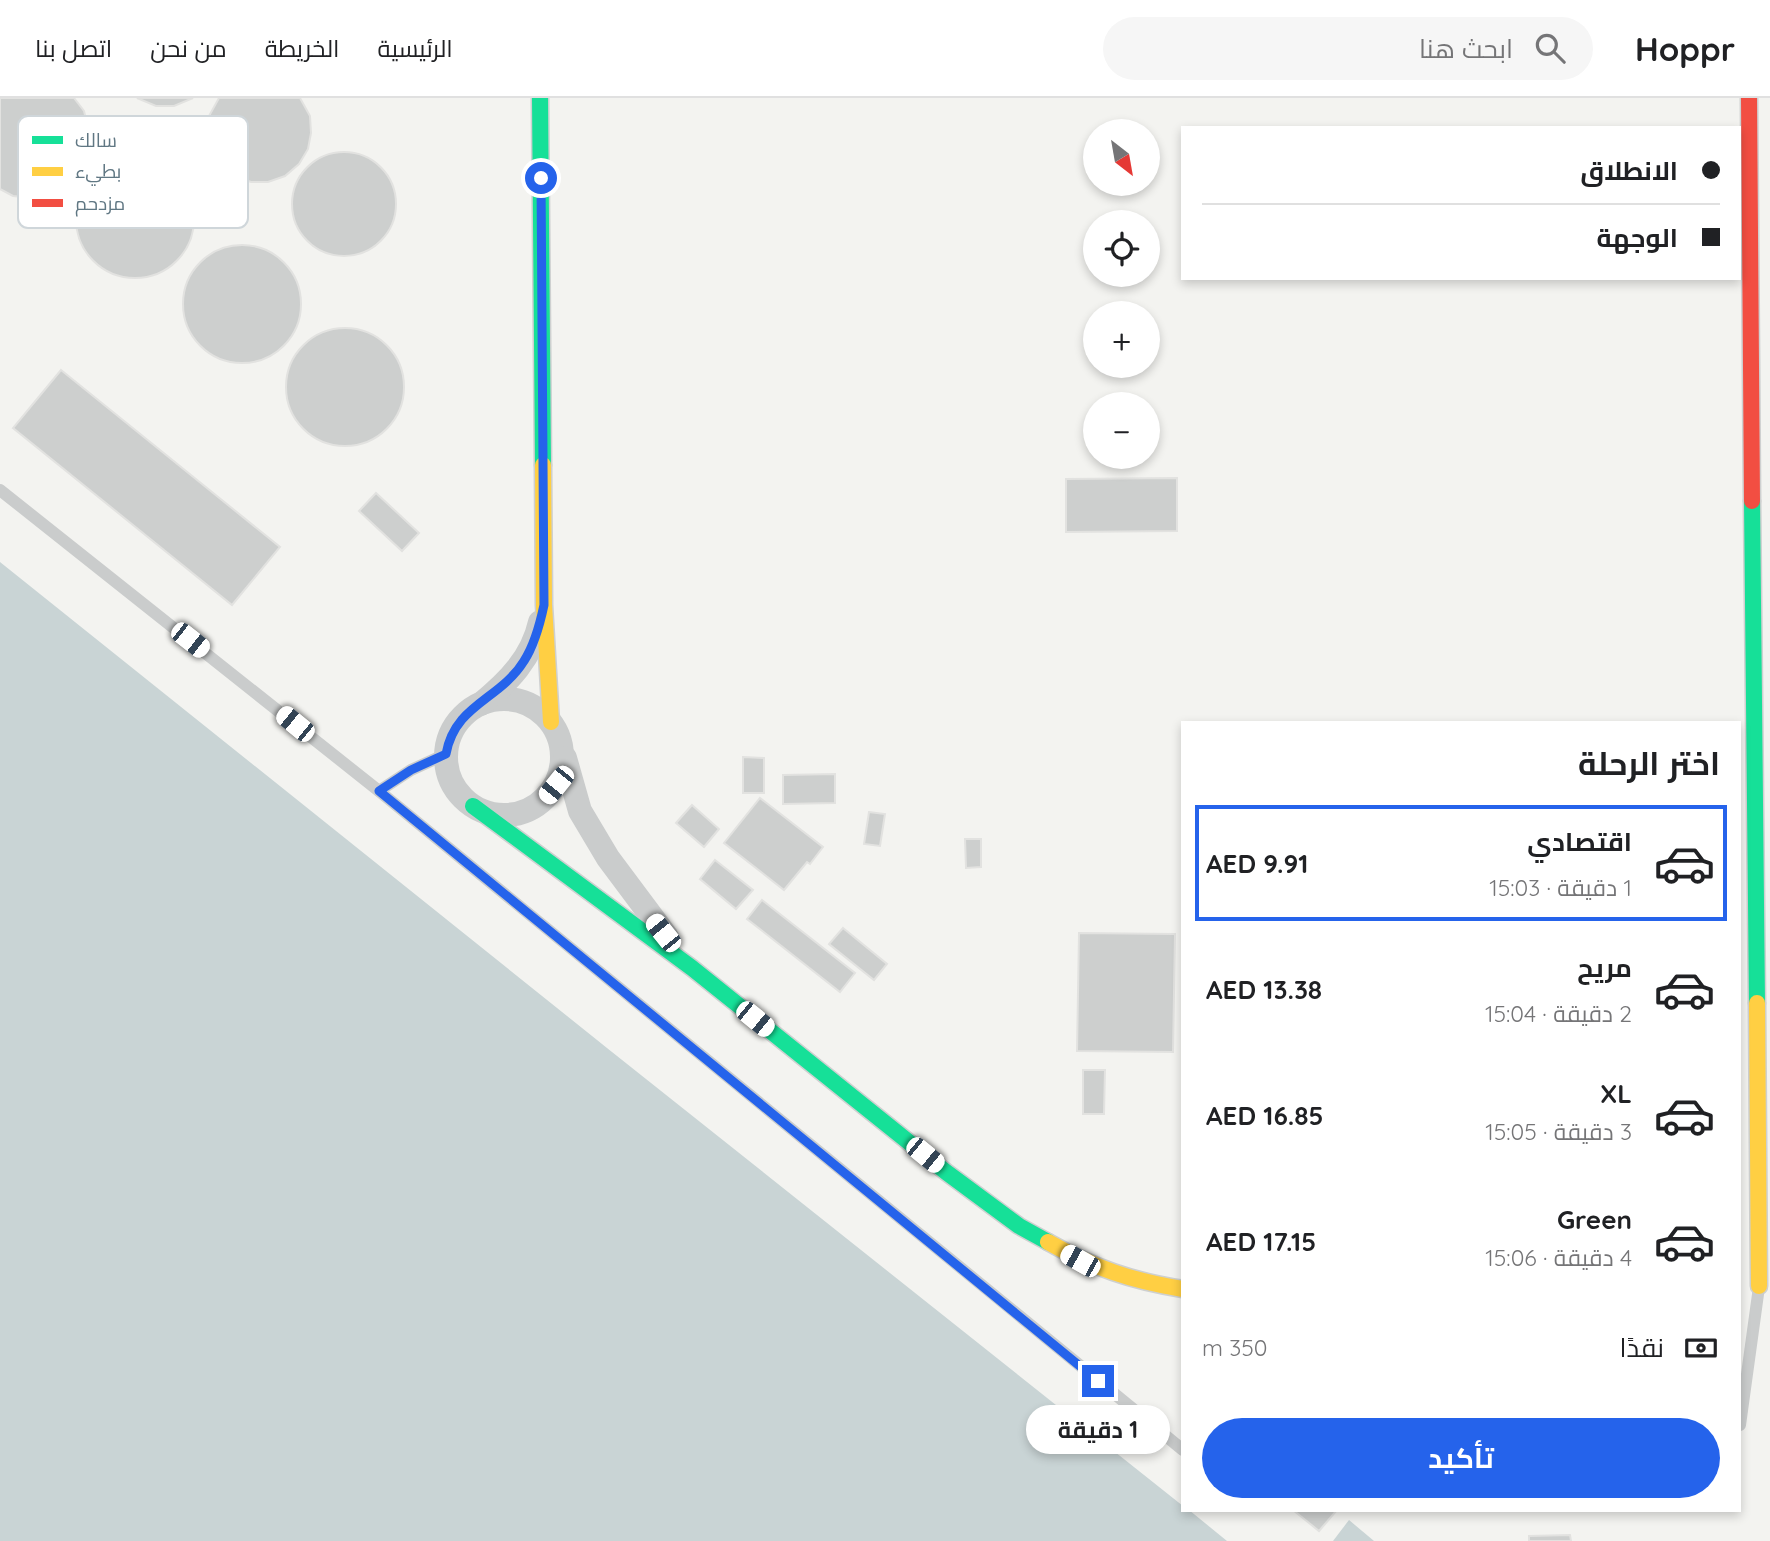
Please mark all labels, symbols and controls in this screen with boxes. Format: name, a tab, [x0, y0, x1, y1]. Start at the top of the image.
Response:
search box	[1103, 17, 1593, 80]
text: Hoppr	[1635, 28, 1735, 69]
icon: search	[1531, 29, 1569, 67]
text: ابحث هنا	[1419, 32, 1513, 65]
text: اتصل بنا	[35, 33, 112, 63]
text: من نحن	[150, 33, 227, 63]
text: الخريطة	[265, 33, 340, 63]
text: الرئيسية	[378, 33, 453, 63]
legend	[18, 116, 248, 228]
north arrow	[1083, 119, 1160, 196]
map controls	[1083, 119, 1160, 469]
text: سالك	[75, 128, 117, 152]
text: الانطلاق	[1580, 154, 1678, 187]
text: بطيء	[75, 159, 121, 186]
route start	[525, 162, 557, 194]
text: مزدحم	[75, 191, 125, 217]
button: locate	[1083, 210, 1160, 287]
text: الوجهة	[1597, 221, 1678, 254]
button: +	[1083, 301, 1160, 378]
button: −	[1083, 392, 1160, 469]
car	[167, 619, 214, 661]
car	[273, 703, 318, 745]
text: اختر الرحلة	[1578, 743, 1720, 783]
car	[535, 762, 578, 808]
text: اقتصادي	[1527, 825, 1632, 858]
icon: car	[1653, 832, 1716, 895]
text: AED 9.91	[1206, 847, 1308, 880]
text: 1 دقيقة · 15:03	[1489, 873, 1632, 902]
car	[642, 910, 685, 956]
text: مريح	[1577, 951, 1632, 984]
icon: car	[1653, 958, 1716, 1021]
text: AED 13.38	[1206, 973, 1322, 1006]
car	[733, 998, 778, 1040]
text: 2 دقيقة · 15:04	[1485, 999, 1632, 1028]
text: XL	[1600, 1077, 1632, 1110]
icon: car	[1653, 1084, 1716, 1147]
text: AED 16.85	[1206, 1099, 1324, 1132]
text: 3 دقيقة · 15:05	[1485, 1117, 1632, 1146]
car	[903, 1134, 948, 1176]
text: Green	[1557, 1203, 1632, 1236]
icon: car	[1653, 1210, 1716, 1273]
text: AED 17.15	[1206, 1225, 1316, 1258]
car	[1057, 1242, 1104, 1280]
text: 4 دقيقة · 15:06	[1485, 1243, 1632, 1272]
icon: cash	[1682, 1329, 1720, 1367]
text: نقدًا	[1620, 1331, 1664, 1364]
text: 350 m	[1202, 1333, 1268, 1362]
route end	[1082, 1365, 1114, 1397]
callout: 1 دقيقة	[1026, 1406, 1170, 1454]
text: 1 دقيقة	[1058, 1415, 1138, 1444]
button: تأكيد	[1202, 1418, 1720, 1498]

